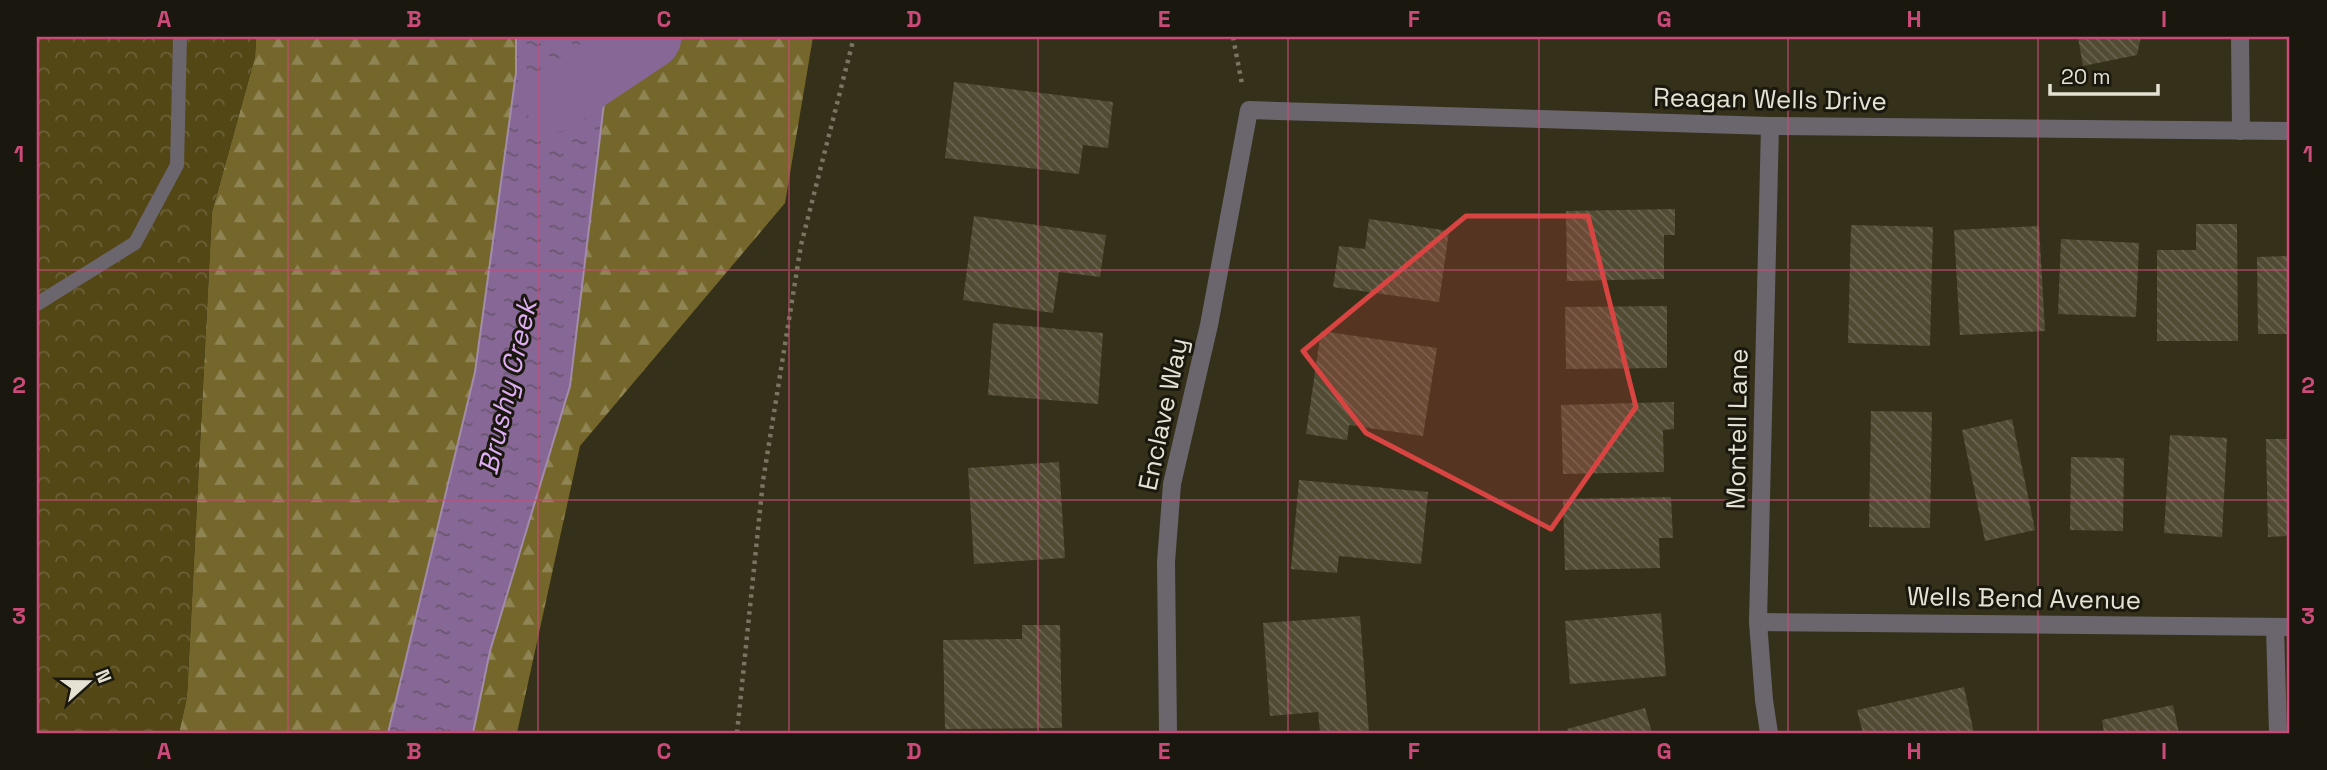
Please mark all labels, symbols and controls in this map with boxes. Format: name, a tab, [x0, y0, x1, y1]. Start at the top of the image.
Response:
text: A	[157, 4, 172, 34]
text: B	[406, 4, 422, 34]
text: C	[657, 4, 671, 34]
text: D	[906, 4, 922, 34]
text: E	[1158, 4, 1170, 34]
text: F	[1408, 4, 1420, 34]
text: G	[1656, 4, 1672, 34]
text: H	[1906, 4, 1922, 34]
text: I	[2161, 4, 2167, 34]
scale bar	[2050, 52, 2159, 96]
text: 20 m	[2061, 63, 2111, 90]
street label: Reagan Wells Drive	[1653, 80, 1887, 118]
text: 1	[14, 139, 24, 169]
text: 1	[2303, 139, 2313, 169]
water label: Brushy Creek	[469, 293, 545, 478]
street label: Enclave Way	[1130, 335, 1196, 493]
street label: Montell Lane	[1719, 348, 1755, 510]
text: 2	[12, 370, 26, 400]
text: 2	[2301, 370, 2315, 400]
street label: Wells Bend Avenue	[1907, 579, 2141, 617]
text: 3	[12, 601, 26, 631]
text: 3	[2301, 601, 2315, 631]
north arrow	[52, 648, 122, 718]
text: N	[89, 666, 117, 687]
text: A	[157, 736, 172, 766]
text: B	[406, 736, 422, 766]
text: C	[657, 736, 671, 766]
text: D	[906, 736, 922, 766]
text: E	[1158, 736, 1170, 766]
text: F	[1408, 736, 1420, 766]
text: G	[1656, 736, 1672, 766]
text: H	[1906, 736, 1922, 766]
text: I	[2161, 736, 2167, 766]

